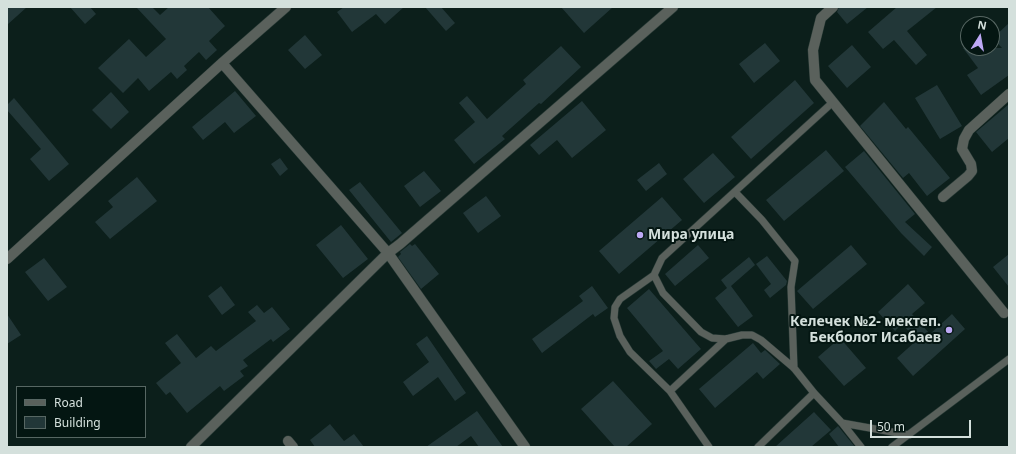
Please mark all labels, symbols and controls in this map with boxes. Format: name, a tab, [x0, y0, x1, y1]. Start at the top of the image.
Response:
north arrow	[960, 16, 1000, 56]
text: N	[976, 16, 988, 33]
place label: Мира улица	[648, 227, 734, 243]
marker: Мира улица	[635, 230, 645, 240]
place label: Келечек №2- мектеп. Бекболот Исабаев	[790, 314, 941, 346]
marker: Келечек №2- мектеп. Бекболот Исабаев	[944, 325, 954, 335]
legend	[16, 386, 146, 438]
text: Road	[54, 394, 83, 411]
scale bar	[872, 412, 973, 438]
text: Building	[54, 414, 101, 431]
text: 50 m	[877, 418, 905, 435]

